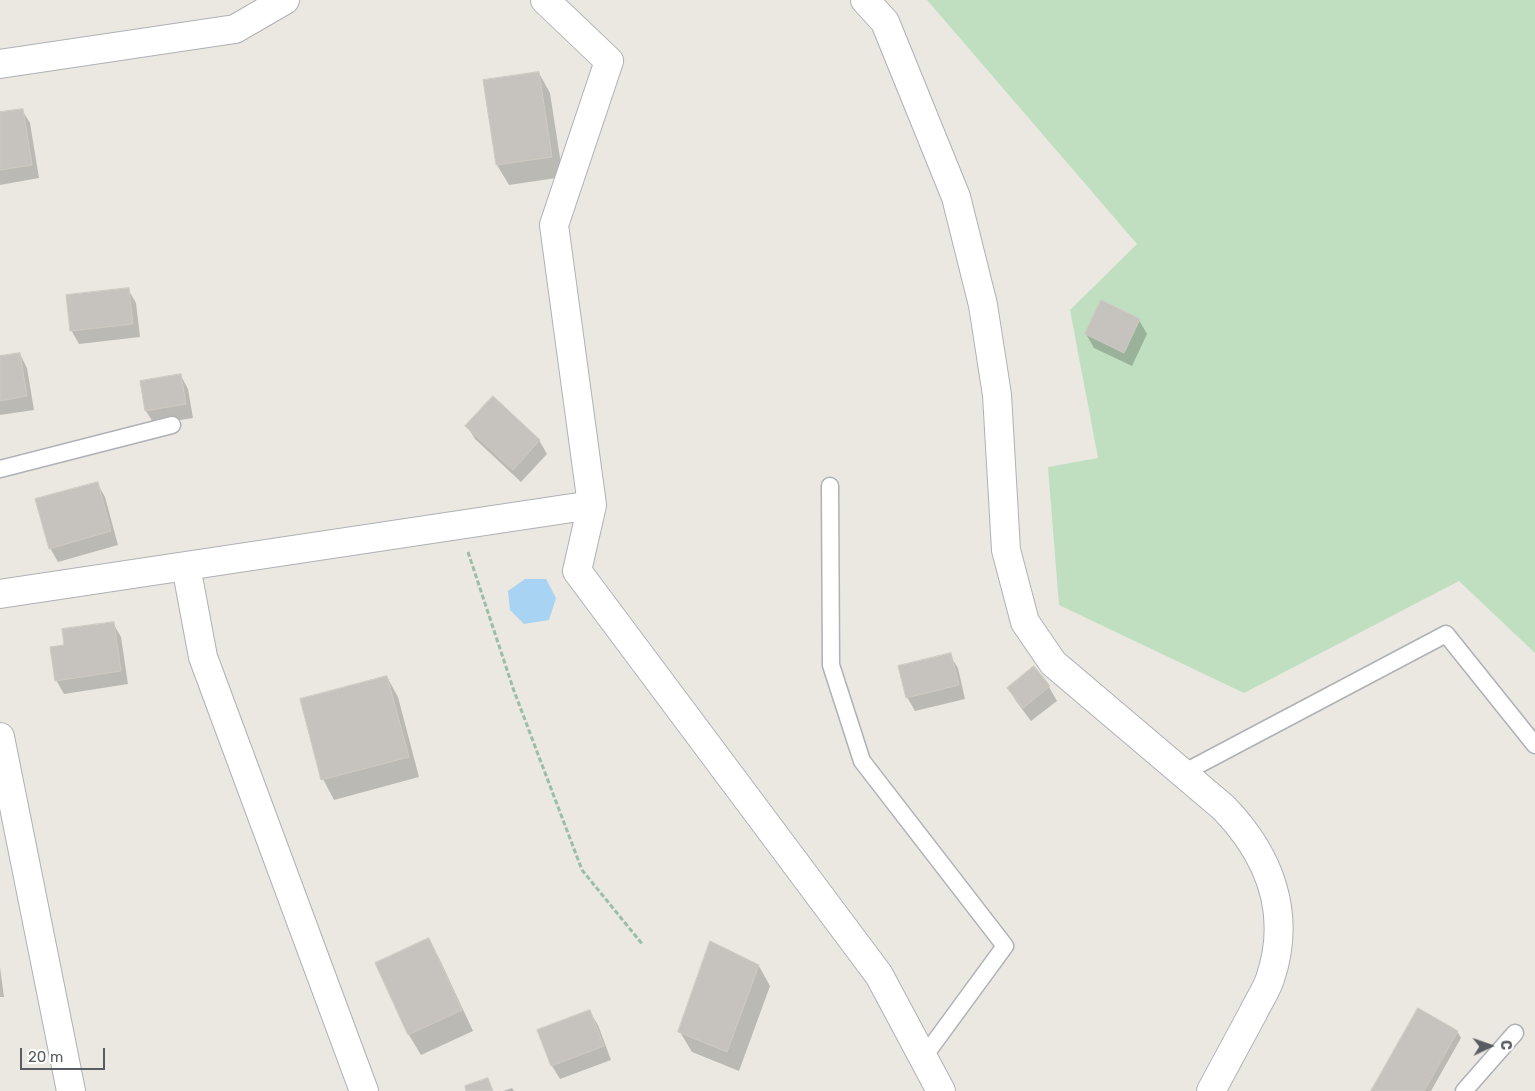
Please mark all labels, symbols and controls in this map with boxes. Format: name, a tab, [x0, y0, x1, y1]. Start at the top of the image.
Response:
north arrow	[1465, 1021, 1515, 1071]
scale bar	[22, 1038, 108, 1070]
text: С	[1497, 1040, 1514, 1051]
text: 20 m	[28, 1048, 63, 1066]

